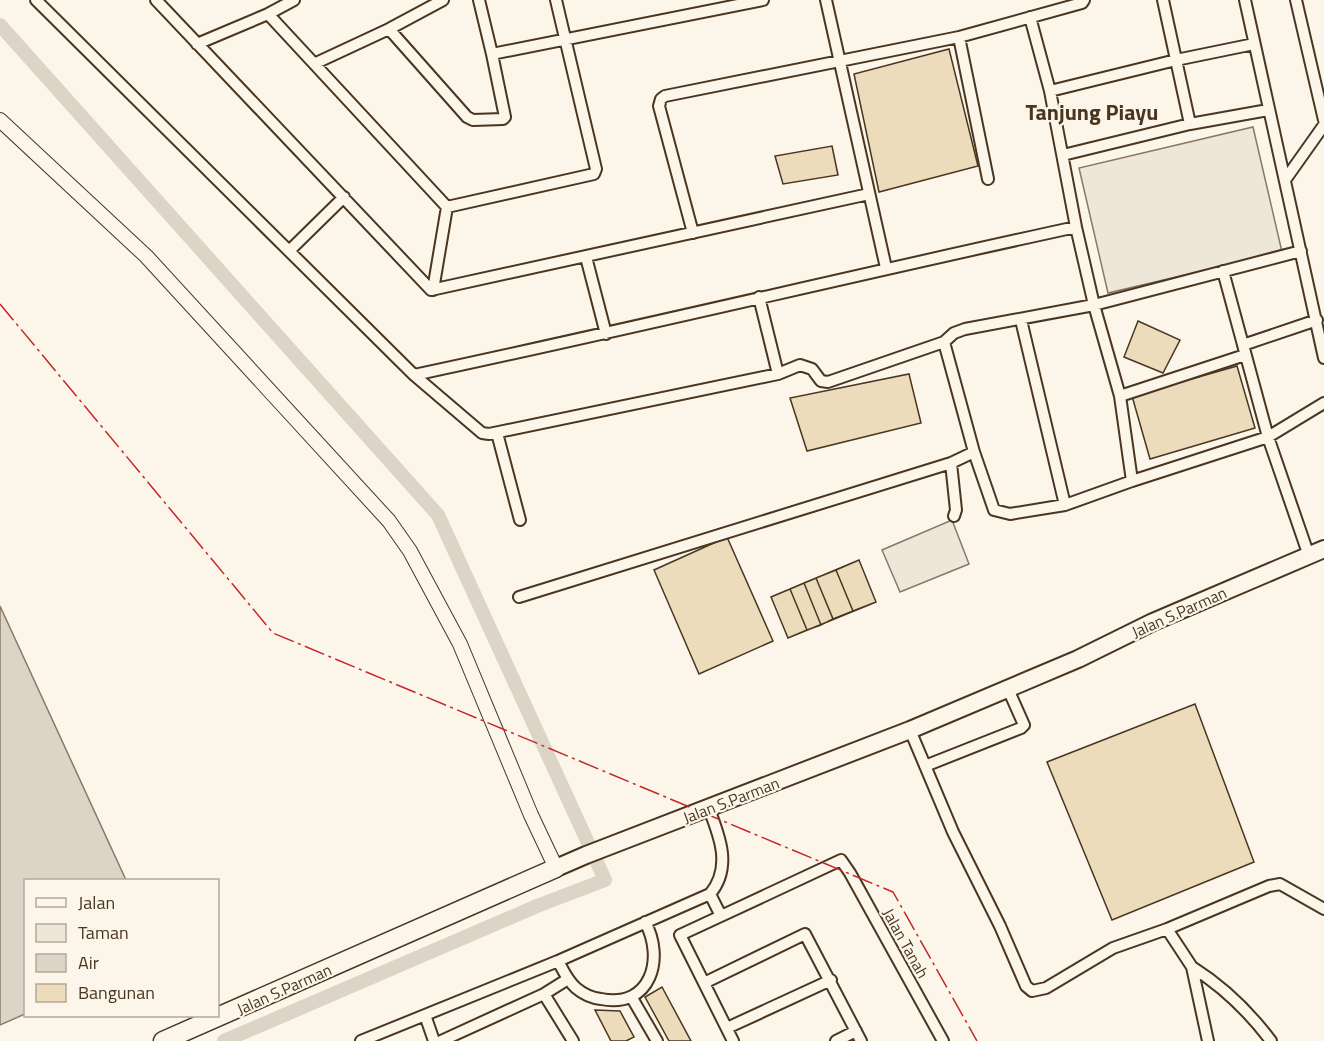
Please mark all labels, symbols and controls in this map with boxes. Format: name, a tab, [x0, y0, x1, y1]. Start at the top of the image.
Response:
district label: Tanjung Piayu	[1026, 95, 1158, 129]
street label: Jalan S.Parman	[1128, 580, 1230, 644]
street label: Jalan S.Parman	[679, 771, 783, 829]
legend	[24, 879, 219, 1017]
text: Jalan	[78, 889, 115, 916]
street label: Jalan Tanah	[877, 904, 935, 982]
text: Taman	[78, 919, 129, 946]
text: Air	[78, 949, 99, 976]
street label: Jalan S.Parman	[233, 957, 335, 1021]
text: Bangunan	[78, 979, 155, 1006]

